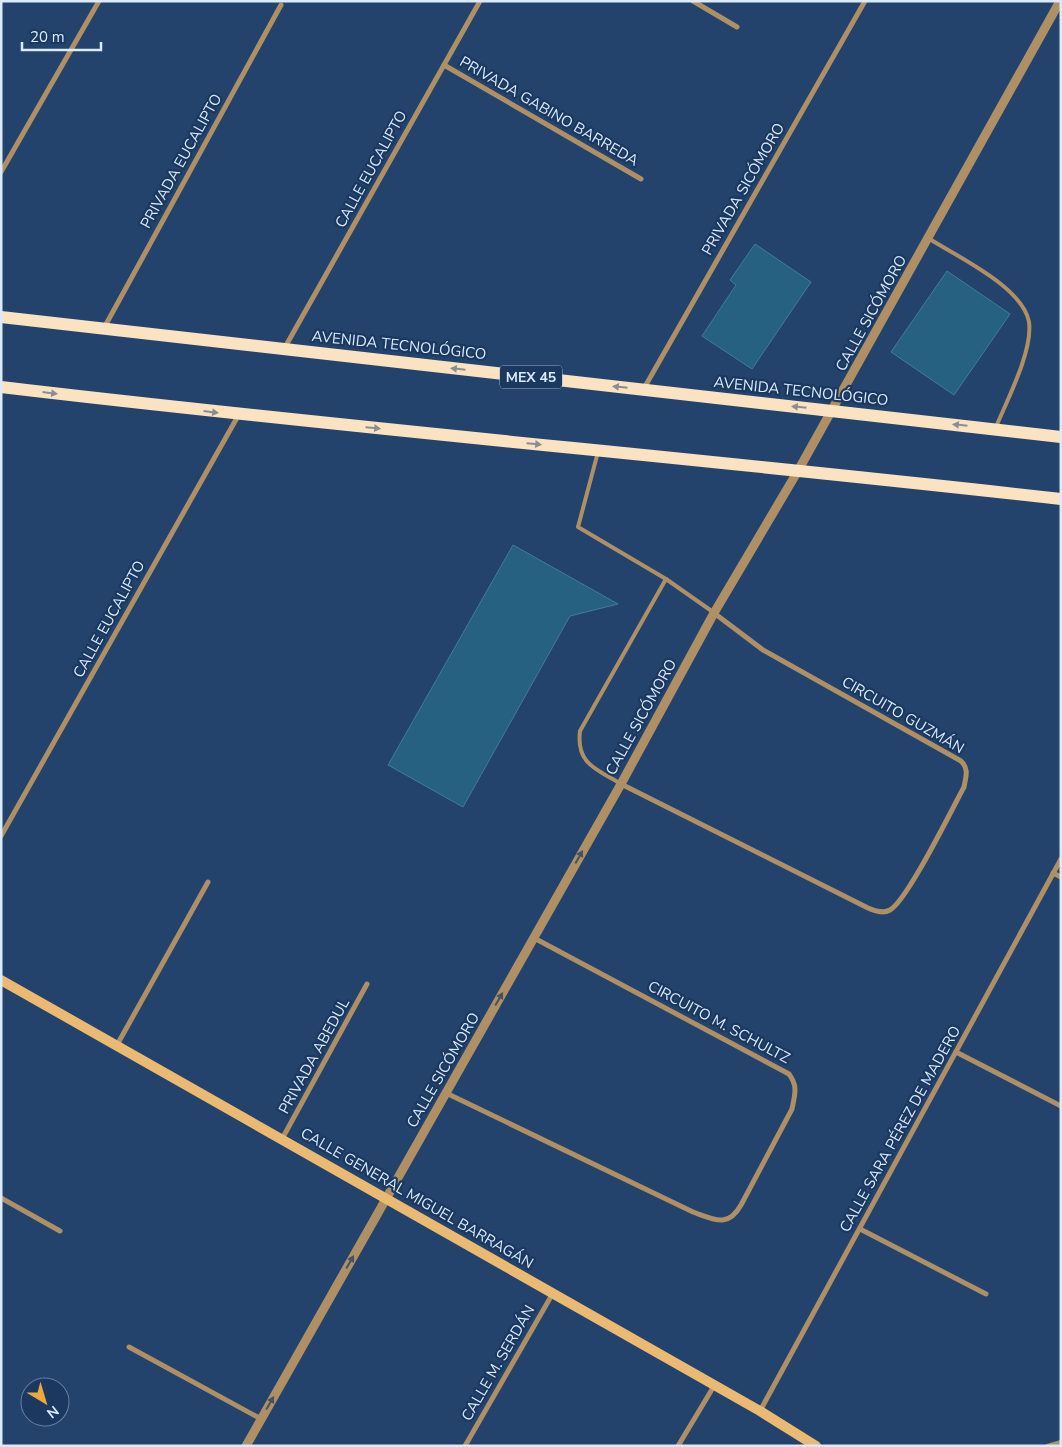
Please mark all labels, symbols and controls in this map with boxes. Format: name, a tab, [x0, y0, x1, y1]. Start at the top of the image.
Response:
scale bar	[22, 20, 101, 52]
text: 20 m	[30, 27, 65, 47]
street label: PRIVADA GABINO BARREDA	[456, 51, 642, 171]
street label: PRIVADA EUCALIPTO	[136, 90, 226, 232]
street label: CALLE EUCALIPTO	[330, 107, 412, 231]
street label: PRIVADA SICÓMORO	[696, 119, 789, 259]
street label: CALLE SICÓMORO	[830, 251, 911, 375]
street label: AVENIDA TECNOLÓGICO	[311, 325, 487, 364]
one-way arrow	[450, 365, 466, 373]
road number: MEX 45	[500, 366, 562, 388]
street label: AVENIDA TECNOLÓGICO	[713, 371, 889, 410]
one-way arrow	[612, 383, 628, 391]
one-way arrow	[42, 389, 58, 397]
one-way arrow	[790, 403, 806, 411]
one-way arrow	[203, 408, 219, 416]
one-way arrow	[952, 421, 968, 429]
one-way arrow	[365, 424, 381, 432]
one-way arrow	[527, 440, 543, 448]
street label: CALLE EUCALIPTO	[68, 557, 150, 681]
street label: CALLE SICÓMORO	[600, 655, 681, 779]
street label: CIRCUITO GUZMÁN	[838, 672, 968, 758]
one-way arrow	[575, 851, 584, 864]
street label: CIRCUITO M. SCHULTZ	[644, 976, 794, 1068]
one-way arrow	[495, 992, 504, 1005]
street label: PRIVADA ABEDUL	[274, 994, 354, 1118]
street label: CALLE SICÓMORO	[401, 1008, 484, 1131]
street label: CALLE SARA PÉREZ DE MADERO	[835, 1022, 965, 1236]
street label: CALLE GENERAL MIGUEL BARRAGÁN	[297, 1123, 537, 1273]
one-way arrow	[346, 1255, 355, 1269]
street label: CALLE M. SERDÁN	[457, 1301, 539, 1425]
north arrow	[20, 1377, 70, 1427]
one-way arrow	[266, 1396, 274, 1411]
text: N	[43, 1401, 63, 1423]

